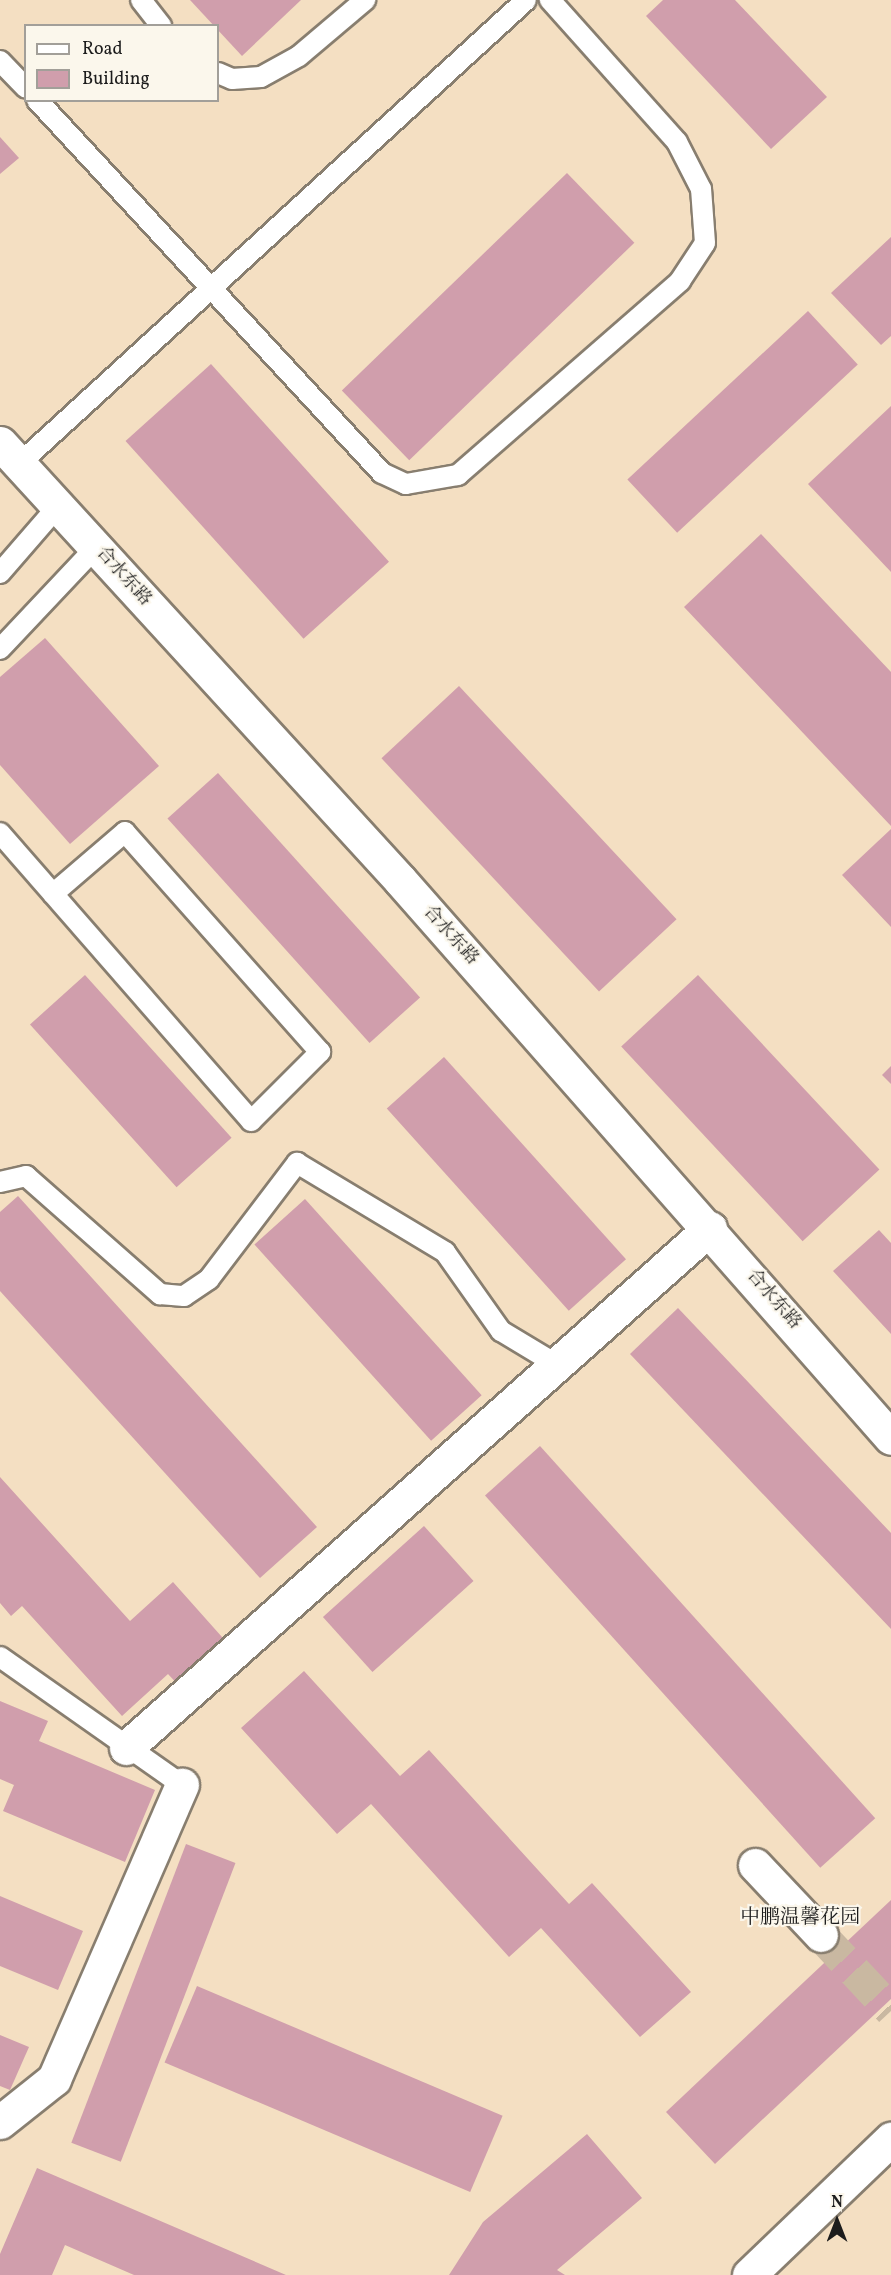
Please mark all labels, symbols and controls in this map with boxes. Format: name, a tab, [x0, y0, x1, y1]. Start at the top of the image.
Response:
legend	[24, 24, 219, 102]
text: Road	[82, 37, 123, 62]
text: Building	[82, 67, 150, 92]
street label: 合水东路	[91, 543, 155, 611]
street label: 合水东路	[418, 902, 482, 970]
street label: 合水东路	[741, 1266, 805, 1334]
district label: 中鹏温馨花园	[740, 1906, 860, 1930]
north arrow	[807, 2191, 867, 2251]
text: N	[831, 2192, 843, 2214]

